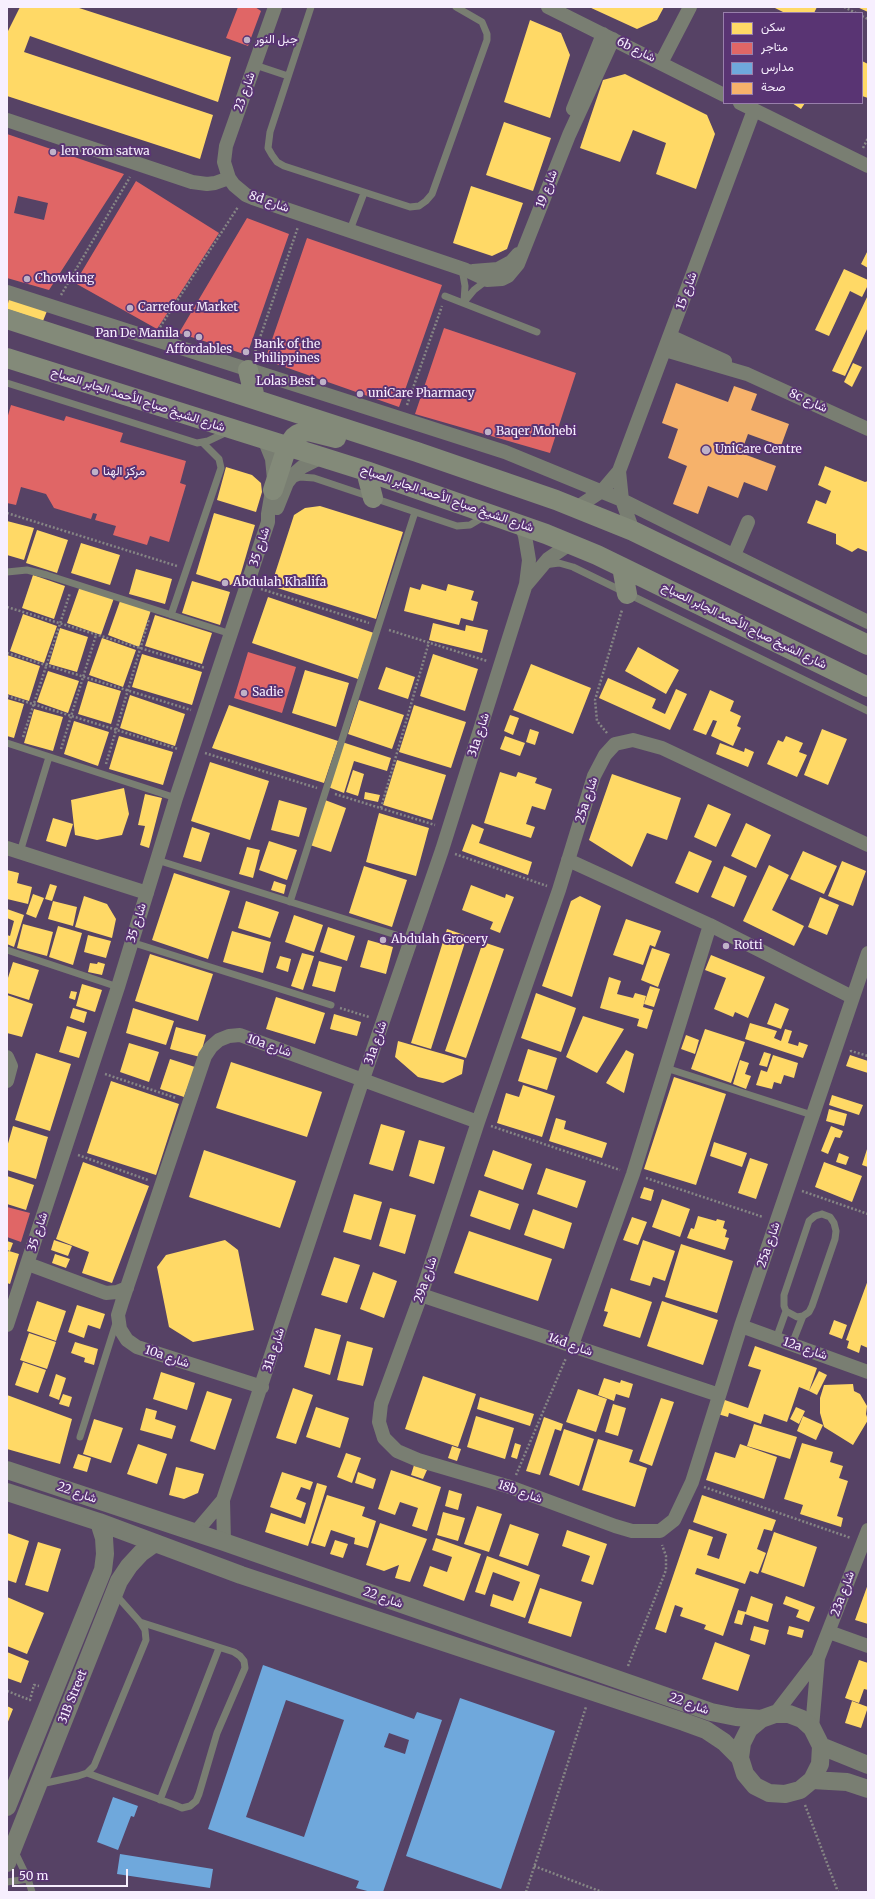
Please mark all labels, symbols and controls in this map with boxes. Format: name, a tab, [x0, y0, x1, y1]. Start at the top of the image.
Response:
legend	[723, 12, 863, 104]
text: سكن	[761, 19, 785, 34]
place label: جبل النور	[255, 33, 298, 47]
street label: 6b شارع	[614, 34, 658, 66]
marker: جبل النور	[242, 35, 252, 45]
text: متاجر	[761, 39, 788, 54]
text: مدارس	[761, 59, 794, 74]
street label: شارع 23	[232, 70, 258, 114]
text: صحة	[761, 79, 785, 94]
place label: len room satwa	[61, 145, 150, 159]
marker: len room satwa	[48, 147, 58, 157]
street label: شارع 19	[533, 168, 561, 210]
street label: 8d شارع	[247, 188, 291, 216]
street label: شارع 15	[674, 270, 700, 312]
place label: Chowking	[35, 272, 94, 286]
marker: Chowking	[22, 274, 32, 284]
place label: Carrefour Market	[138, 301, 238, 315]
marker: Carrefour Market	[125, 303, 135, 313]
place label: Pan De Manila	[96, 327, 179, 341]
marker: Pan De Manila	[182, 329, 192, 339]
marker: Affordables	[194, 332, 204, 342]
place label: Bank of the Philippines	[254, 338, 320, 366]
place label: Affordables	[166, 343, 232, 357]
marker: Bank of the Philippines	[241, 347, 251, 357]
street label: شارع الشيخ صباح الأحمد الجابر الصباح	[49, 365, 227, 435]
place label: Lolas Best	[256, 375, 315, 389]
marker: Lolas Best	[318, 377, 328, 387]
street label: 8c شارع	[787, 386, 829, 416]
place label: uniCare Pharmacy	[368, 387, 475, 401]
marker: uniCare Pharmacy	[355, 389, 365, 399]
place label: Baqer Mohebi	[496, 425, 576, 439]
marker: Baqer Mohebi	[483, 427, 493, 437]
place label: UniCare Centre	[715, 443, 802, 457]
marker: UniCare Centre	[700, 444, 712, 456]
street label: شارع الشيخ صباح الأحمد الجابر الصباح	[359, 463, 535, 535]
place label: مركز الهنا	[103, 465, 145, 479]
marker: مركز الهنا	[90, 467, 100, 477]
street label: شارع 35	[247, 526, 273, 568]
place label: Abdulah Khalifa	[233, 576, 326, 590]
marker: Abdulah Khalifa	[220, 578, 230, 588]
street label: شارع الشيخ صباح الأحمد الجابر الصباح	[659, 580, 829, 672]
place label: Sadie	[252, 686, 283, 700]
marker: Sadie	[239, 688, 249, 698]
street label: 31a شارع	[465, 711, 493, 759]
street label: 25a شارع	[573, 775, 601, 825]
street label: شارع 35	[124, 902, 150, 944]
place label: Abdulah Grocery	[391, 933, 488, 947]
marker: Abdulah Grocery	[378, 935, 388, 945]
place label: Rotti	[734, 939, 763, 953]
marker: Rotti	[721, 941, 731, 951]
street label: 31a شارع	[362, 1019, 390, 1067]
street label: 10a شارع	[245, 1032, 293, 1060]
street label: شارع 35	[25, 1211, 51, 1253]
street label: 25a شارع	[755, 1220, 783, 1270]
street label: 29a شارع	[411, 1255, 441, 1305]
street label: 31a شارع	[260, 1326, 288, 1374]
street label: 14d شارع	[546, 1331, 594, 1359]
street label: 12a شارع	[781, 1335, 829, 1363]
street label: 10a شارع	[143, 1343, 191, 1371]
street label: 18b شارع	[496, 1478, 544, 1506]
street label: شارع 22	[55, 1480, 99, 1506]
street label: 23a شارع	[828, 1569, 858, 1619]
street label: شارع 22	[361, 1585, 405, 1611]
street label: 31B Street	[56, 1668, 90, 1726]
street label: شارع 22	[667, 1690, 711, 1718]
scale bar	[14, 1861, 130, 1887]
text: 50 m	[19, 1868, 48, 1883]

